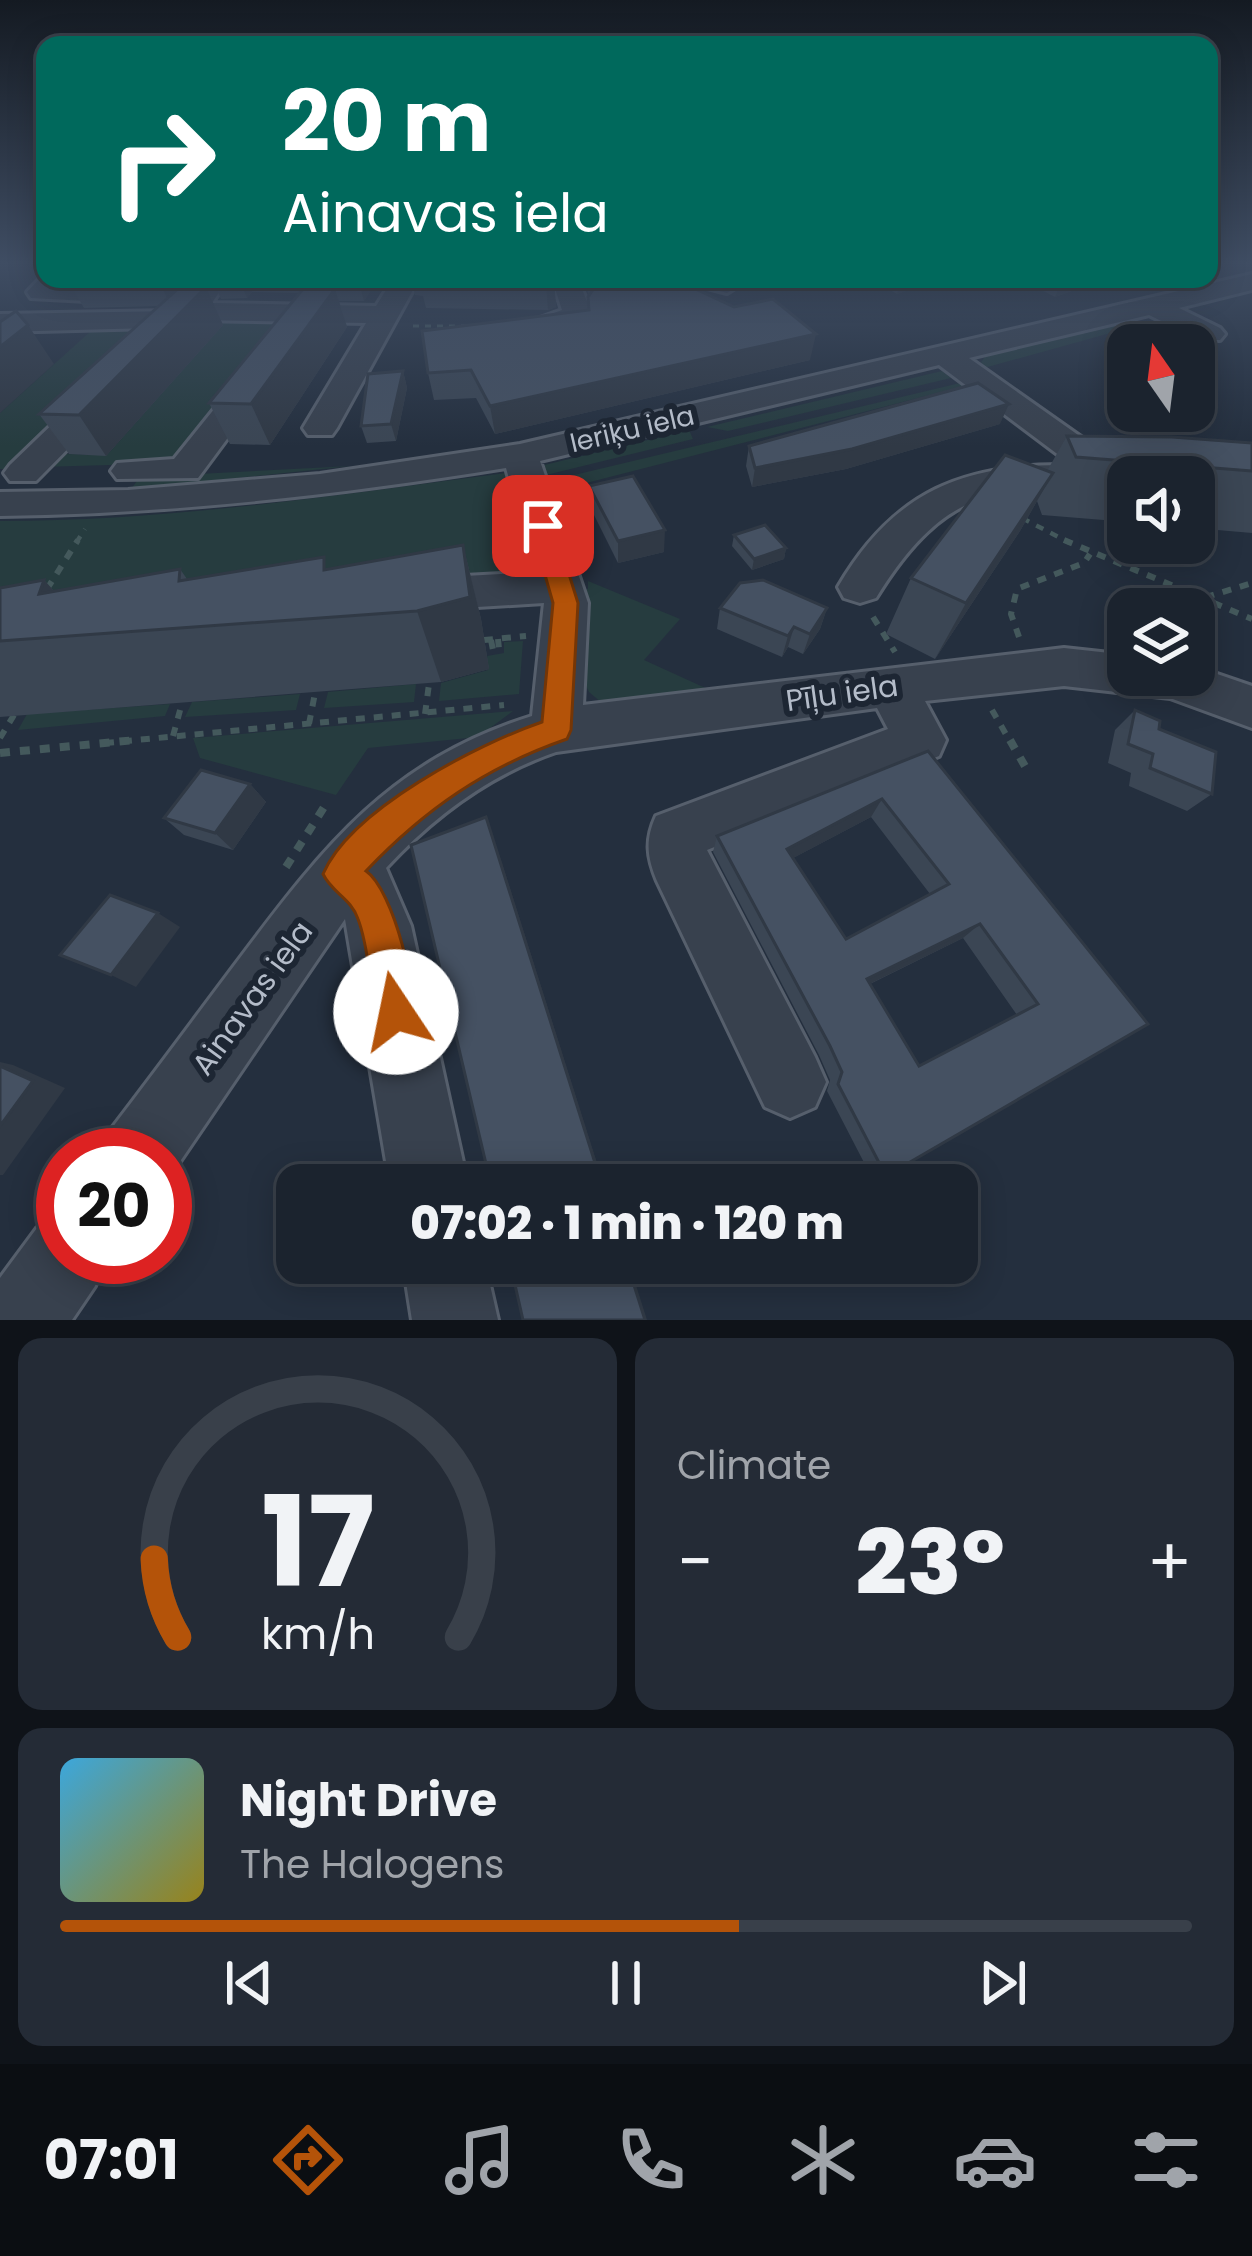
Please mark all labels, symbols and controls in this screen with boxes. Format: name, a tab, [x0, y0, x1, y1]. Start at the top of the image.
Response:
text: 20 m	[282, 63, 492, 180]
icon: right	[84, 84, 240, 240]
text: Ainavas iela	[282, 175, 609, 251]
north arrow	[1107, 324, 1215, 432]
map controls	[1107, 324, 1215, 696]
street label: Ieriķu iela	[566, 397, 698, 461]
button: sound	[1107, 456, 1215, 564]
pin	[492, 475, 594, 577]
icon: arrive	[510, 493, 576, 559]
button: layers	[1107, 588, 1215, 696]
street label: Pīļu iela	[783, 664, 901, 722]
street label: Ainavas iela	[181, 912, 323, 1084]
position arrow	[333, 949, 459, 1075]
speed limit sign: 20	[36, 1128, 192, 1284]
text: 07:02 · 1 min · 120 m	[410, 1192, 844, 1255]
text: Climate	[677, 1438, 831, 1493]
text: 17	[261, 1455, 374, 1630]
text: 23°	[855, 1499, 1005, 1626]
text: −	[677, 1516, 713, 1608]
text: +	[1147, 1516, 1192, 1608]
text: km/h	[260, 1604, 375, 1664]
text: Night Drive	[240, 1769, 497, 1832]
text: The Halogens	[240, 1837, 504, 1892]
icon: previous	[216, 1950, 282, 2016]
icon: pause	[593, 1950, 659, 2016]
icon: next	[970, 1950, 1036, 2016]
icon: directions	[266, 2118, 350, 2202]
icon: music	[438, 2118, 522, 2202]
icon: phone	[609, 2118, 693, 2202]
icon: climate	[781, 2118, 865, 2202]
icon: car	[953, 2118, 1037, 2202]
icon: filters	[1124, 2118, 1208, 2202]
text: 07:01	[44, 2122, 179, 2198]

